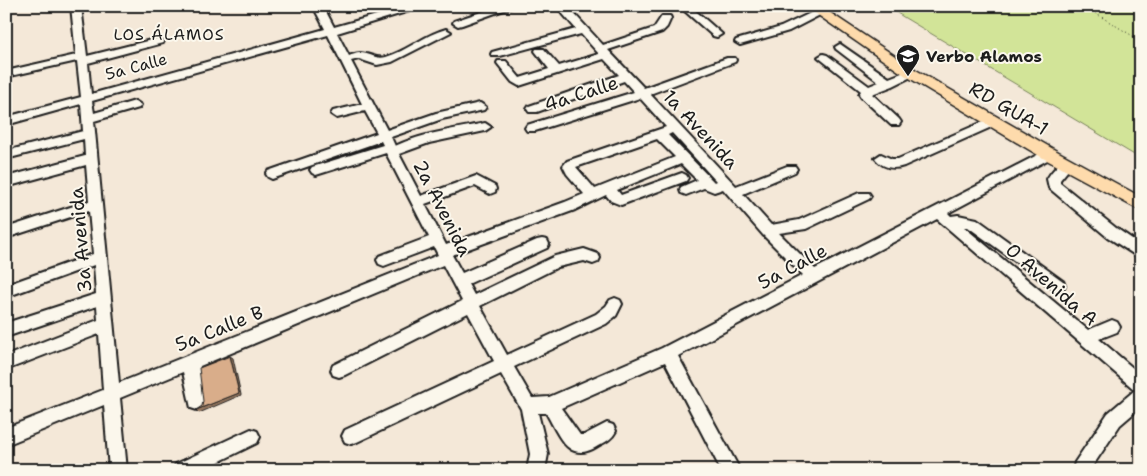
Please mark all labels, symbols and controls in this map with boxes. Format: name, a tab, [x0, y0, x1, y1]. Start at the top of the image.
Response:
district label: LOS ÁLAMOS	[113, 24, 225, 45]
school or university icon: Verbo Alamos	[895, 43, 921, 77]
place label: Verbo Alamos	[926, 46, 1042, 67]
street label: 5a Calle	[103, 48, 169, 85]
street label: 4a Calle	[541, 70, 621, 117]
street label: RD GUA-1	[965, 76, 1053, 141]
street label: 1a Avenida	[657, 84, 744, 175]
street label: 2a Avenida	[408, 156, 478, 261]
street label: 3a Avenida	[63, 186, 98, 294]
street label: 0 Avenida A	[1000, 237, 1103, 331]
street label: 5a Calle	[753, 238, 831, 295]
street label: 5a Calle B	[171, 299, 267, 357]

